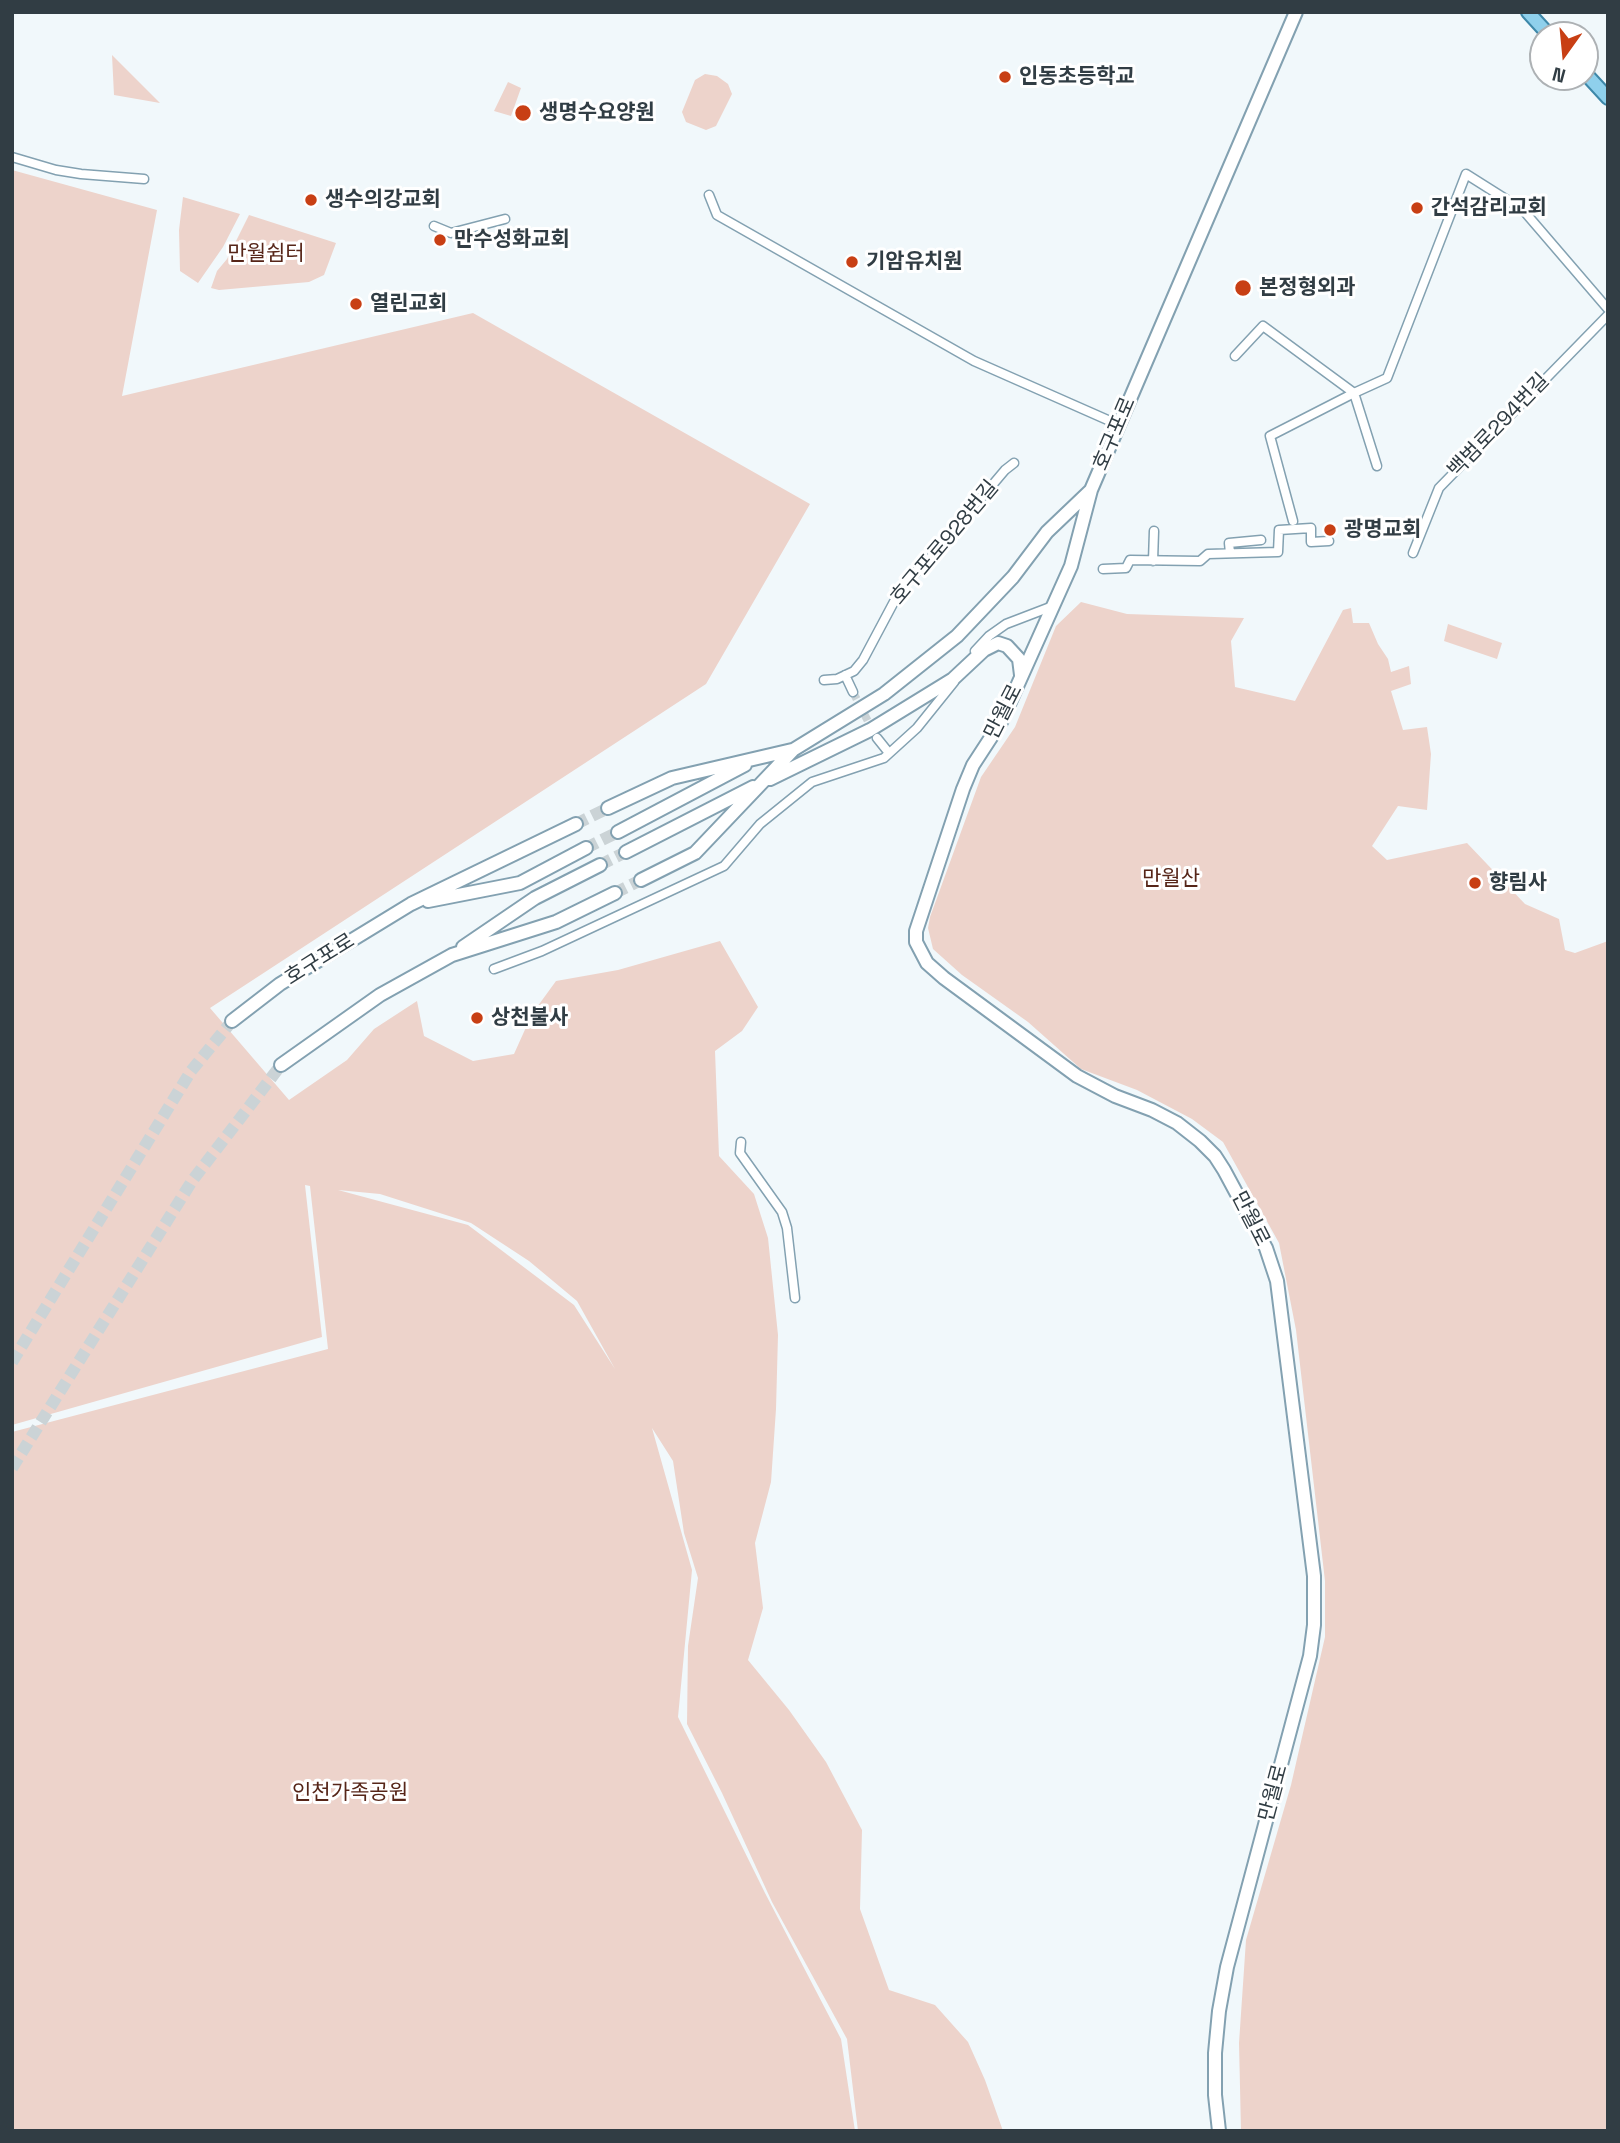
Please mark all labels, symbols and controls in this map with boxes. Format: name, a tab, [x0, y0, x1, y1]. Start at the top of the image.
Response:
north arrow	[1529, 21, 1599, 91]
text: N	[1550, 61, 1568, 89]
place label: 인동초등학교	[1019, 64, 1135, 90]
marker: 인동초등학교	[997, 69, 1013, 85]
place label: 생명수요양원	[539, 100, 655, 126]
marker: 생명수요양원	[513, 103, 533, 123]
place label: 생수의강교회	[325, 187, 441, 213]
marker: 생수의강교회	[303, 192, 319, 208]
place label: 간석감리교회	[1431, 195, 1547, 221]
marker: 간석감리교회	[1409, 200, 1425, 216]
place label: 만수성화교회	[454, 227, 570, 253]
marker: 만수성화교회	[432, 232, 448, 248]
park label: 만월쉼터	[227, 241, 305, 267]
place label: 기암유치원	[866, 249, 963, 275]
marker: 기암유치원	[844, 254, 860, 270]
place label: 본정형외과	[1259, 275, 1356, 301]
marker: 본정형외과	[1233, 278, 1253, 298]
place label: 열린교회	[370, 291, 447, 317]
marker: 열린교회	[348, 296, 364, 312]
street label: 백범로294번길	[1443, 369, 1555, 483]
street label: 호구포로	[1088, 394, 1142, 474]
street label: 호구포로928번길	[886, 476, 1004, 610]
place label: 광명교회	[1344, 517, 1421, 543]
marker: 광명교회	[1322, 522, 1338, 538]
street label: 만월로	[980, 680, 1028, 744]
park label: 만월산	[1142, 866, 1200, 892]
place label: 향림사	[1489, 870, 1547, 896]
marker: 향림사	[1467, 875, 1483, 891]
street label: 호구포로	[281, 929, 359, 991]
place label: 상천불사	[491, 1005, 568, 1031]
marker: 상천불사	[469, 1010, 485, 1026]
street label: 만월로	[1226, 1187, 1274, 1251]
street label: 만월로	[1254, 1762, 1294, 1824]
park label: 인천가족공원	[292, 1780, 408, 1806]

